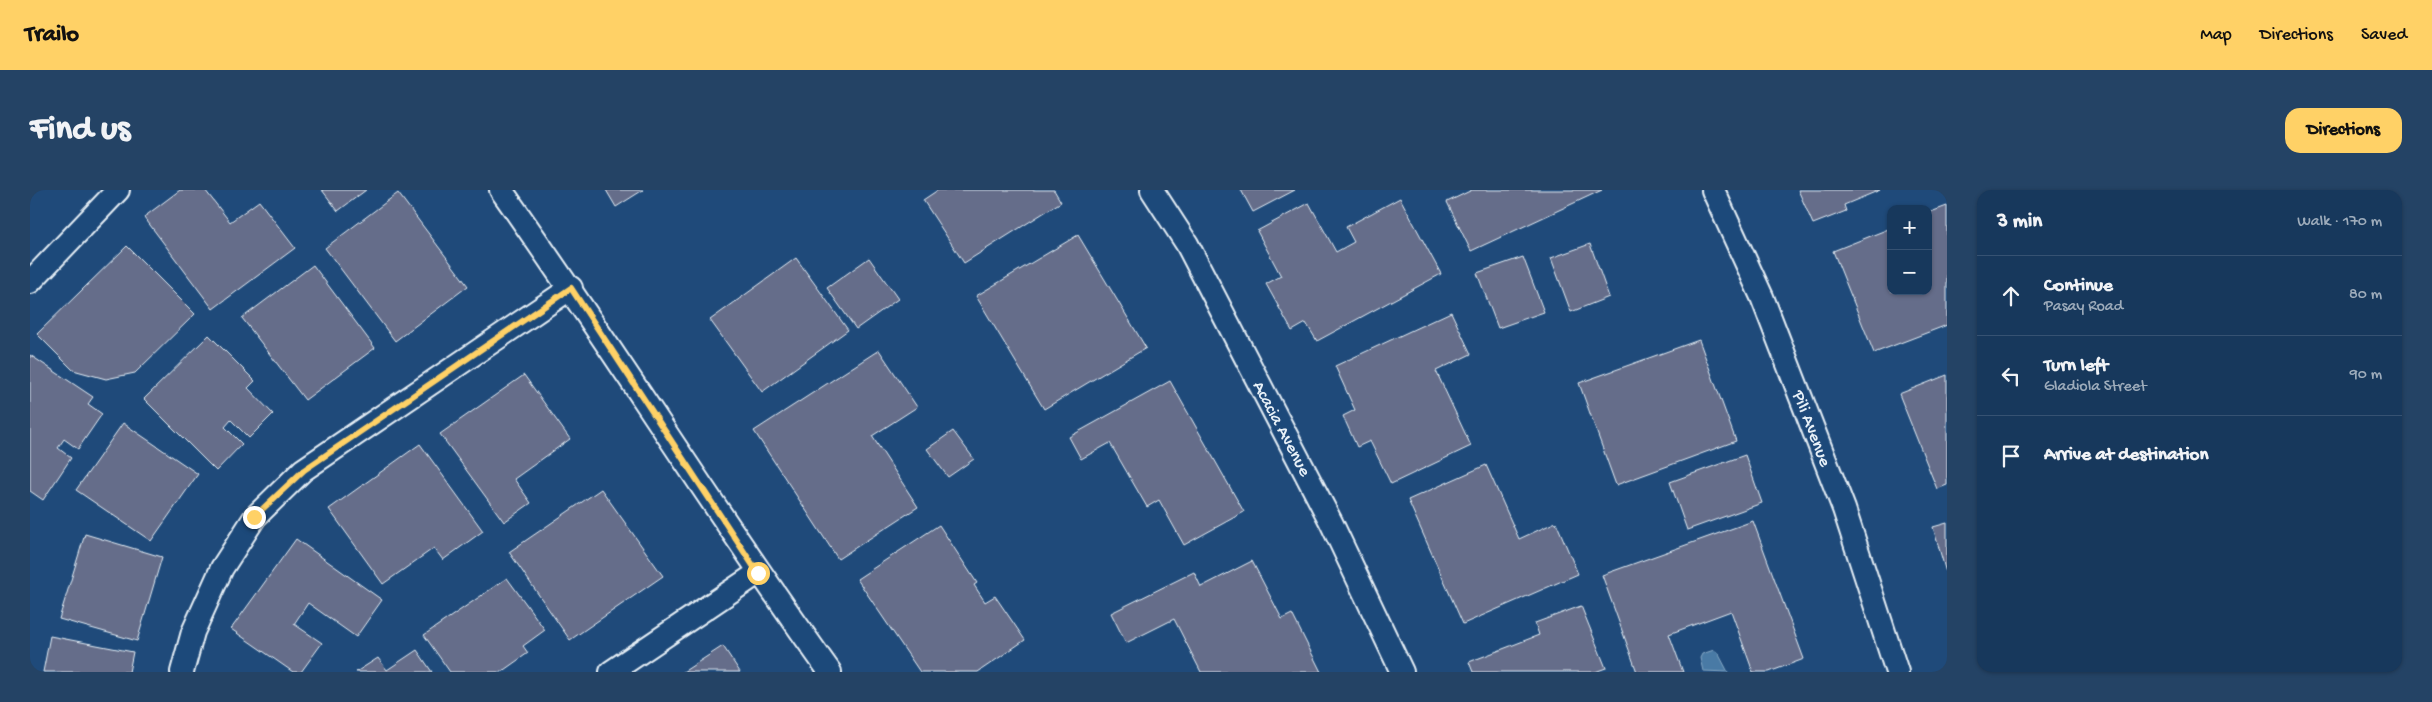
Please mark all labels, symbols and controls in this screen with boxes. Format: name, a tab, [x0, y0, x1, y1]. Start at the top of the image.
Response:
text: Trailo	[25, 21, 79, 50]
text: Map	[2200, 25, 2232, 46]
text: Directions	[2260, 25, 2333, 46]
text: Saved	[2361, 25, 2407, 46]
button: Directions	[2285, 108, 2402, 153]
text: Find us	[30, 110, 130, 151]
map controls	[1887, 205, 1932, 295]
button: +	[1887, 205, 1932, 250]
text: 3 min	[1997, 210, 2042, 235]
text: Walk · 170 m	[2297, 213, 2382, 232]
button: −	[1887, 250, 1932, 295]
text: Continue	[2044, 275, 2113, 298]
icon: ahead	[1997, 282, 2025, 310]
text: 80 m	[2349, 286, 2382, 305]
text: Pasay Road	[2044, 298, 2123, 317]
text: Turn left	[2044, 355, 2108, 378]
icon: left	[1997, 362, 2025, 390]
text: 90 m	[2350, 366, 2382, 385]
street label: Acacia Avenue	[1247, 378, 1315, 481]
text: Gladiola Street	[2044, 378, 2147, 397]
street label: Pili Avenue	[1786, 387, 1835, 471]
icon: arrive	[1997, 442, 2025, 470]
text: Arrive at destination	[2044, 444, 2208, 467]
route end	[243, 506, 266, 529]
route start	[747, 562, 770, 585]

